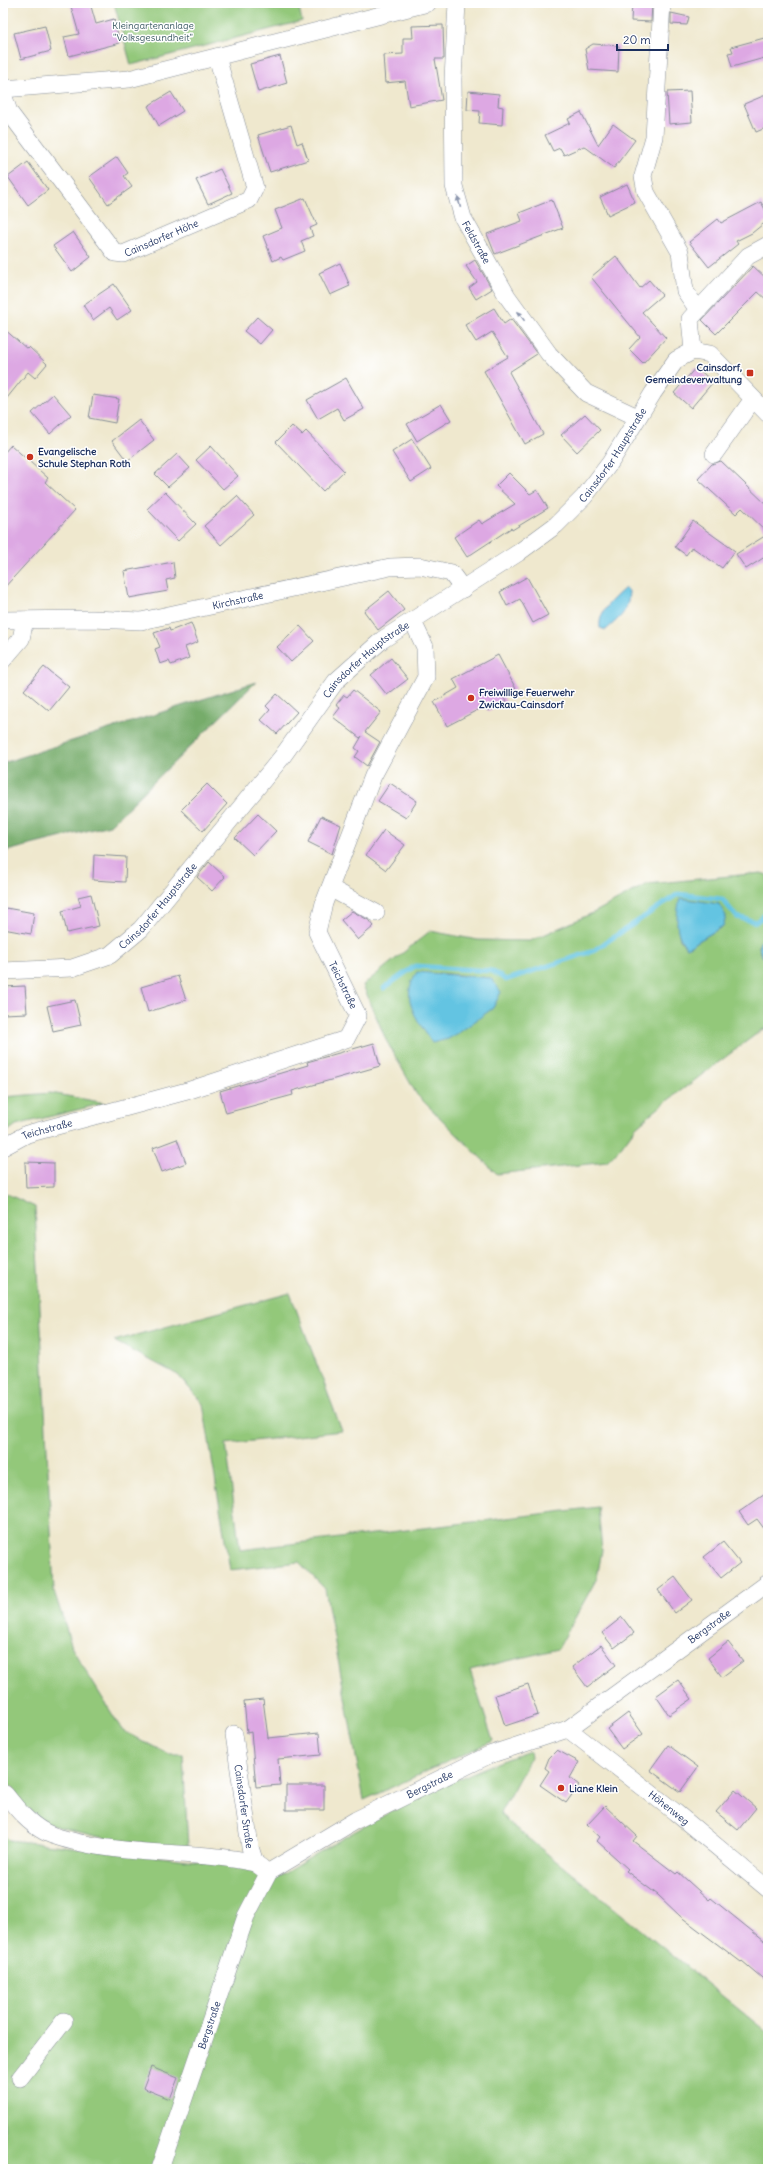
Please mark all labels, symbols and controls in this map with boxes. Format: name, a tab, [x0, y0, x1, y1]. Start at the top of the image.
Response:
park label: Kleingartenanlage "Volksgesundheit"	[112, 19, 194, 44]
scale bar	[617, 26, 668, 52]
text: 20 m	[623, 32, 651, 47]
one-way arrow	[455, 196, 461, 208]
street label: Cainsdorfer Höhe	[122, 216, 200, 259]
street label: Feldstraße	[459, 218, 494, 266]
one-way arrow	[517, 310, 525, 321]
place label: Cainsdorf, Gemeindeverwaltung	[645, 361, 742, 386]
marker: Cainsdorf, Gemeindeverwaltung	[745, 368, 755, 378]
street label: Cainsdorfer Hauptstraße	[576, 405, 649, 505]
place label: Evangelische Schule Stephan Roth	[38, 445, 131, 470]
marker: Evangelische Schule Stephan Roth	[25, 452, 35, 462]
street label: Kirchstraße	[211, 588, 264, 612]
street label: Cainsdorfer Hauptstraße	[320, 618, 411, 700]
place label: Freiwillige Feuerwehr Zwickau-Cainsdorf	[479, 686, 576, 711]
marker: Freiwillige Feuerwehr Zwickau-Cainsdorf	[466, 693, 476, 703]
street label: Cainsdorfer Hauptstraße	[116, 860, 199, 952]
street label: Teichstraße	[326, 959, 360, 1011]
street label: Teichstraße	[19, 1116, 74, 1142]
street label: Bergstraße	[685, 1606, 733, 1646]
street label: Cainsdorfer Straße	[232, 1763, 257, 1849]
street label: Bergstraße	[404, 1767, 455, 1801]
place label: Liane Klein	[569, 1782, 618, 1795]
marker: Liane Klein	[556, 1783, 566, 1793]
street label: Höhenweg	[646, 1787, 692, 1828]
street label: Bergstraße	[195, 1999, 223, 2051]

